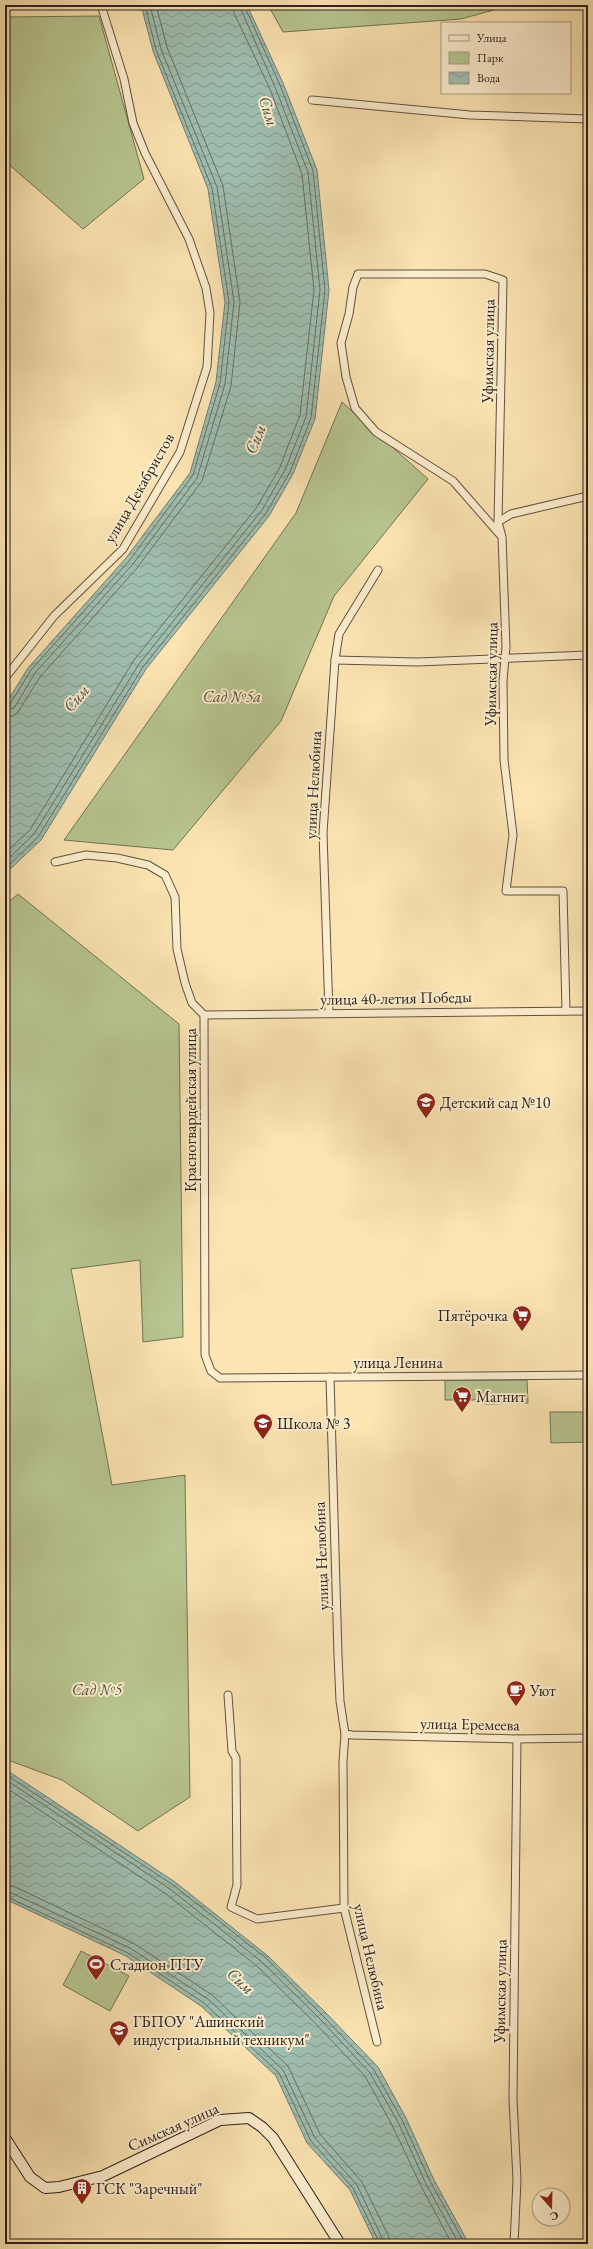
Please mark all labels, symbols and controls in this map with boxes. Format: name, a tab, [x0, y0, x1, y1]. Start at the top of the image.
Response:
legend	[441, 22, 571, 94]
text: Улица	[476, 30, 507, 46]
text: Парк	[477, 50, 504, 66]
text: Вода	[477, 70, 500, 86]
water label: Сим	[254, 93, 284, 129]
street label: Уфимская улица	[477, 298, 499, 404]
water label: Сим	[239, 421, 271, 457]
street label: улица Декабристов	[99, 429, 179, 547]
street label: Уфимская улица	[480, 621, 502, 727]
water label: Сим	[58, 679, 94, 717]
park label: Сад №5а	[203, 686, 261, 707]
street label: улица Нелюбина	[300, 730, 326, 840]
street label: улица 40-летия Победы	[320, 986, 472, 1010]
street label: Красногвардейская улица	[180, 1027, 201, 1192]
school or university icon: Детский сад №10	[415, 1091, 437, 1119]
place label: Детский сад №10	[440, 1092, 551, 1113]
supermarket icon: Пятёрочка	[511, 1304, 533, 1332]
place label: Пятёрочка	[438, 1305, 509, 1326]
street label: улица Ленина	[353, 1352, 443, 1373]
supermarket icon: Магнит	[451, 1385, 473, 1413]
place label: Магнит	[476, 1386, 526, 1407]
school or university icon: Школа № 3	[252, 1412, 274, 1440]
place label: Школа № 3	[277, 1413, 351, 1434]
street label: улица Нелюбина	[309, 1501, 333, 1611]
park label: Сад №5	[72, 1679, 124, 1700]
cafe icon: Уют	[505, 1679, 527, 1707]
place label: Уют	[529, 1680, 556, 1701]
street label: улица Еремеева	[420, 1713, 521, 1735]
street label: улица Нелюбина	[349, 1902, 394, 2013]
street label: Уфимская улица	[489, 1938, 511, 2044]
sports icon: Стадион ПТУ	[85, 1953, 107, 1981]
place label: Стадион ПТУ	[110, 1954, 204, 1975]
water label: Сим	[222, 1963, 260, 1999]
place label: ГБПОУ "Ашинский индустриальный техникум"	[133, 2011, 310, 2050]
school or university icon: ГБПОУ "Ашинский индустриальный техникум"	[108, 2019, 130, 2047]
street label: Симская улица	[124, 2097, 222, 2156]
building icon: ГСК "Заречный"	[71, 2177, 93, 2205]
place label: ГСК "Заречный"	[96, 2178, 202, 2199]
north arrow	[531, 2187, 571, 2227]
text: С	[548, 2208, 560, 2224]

